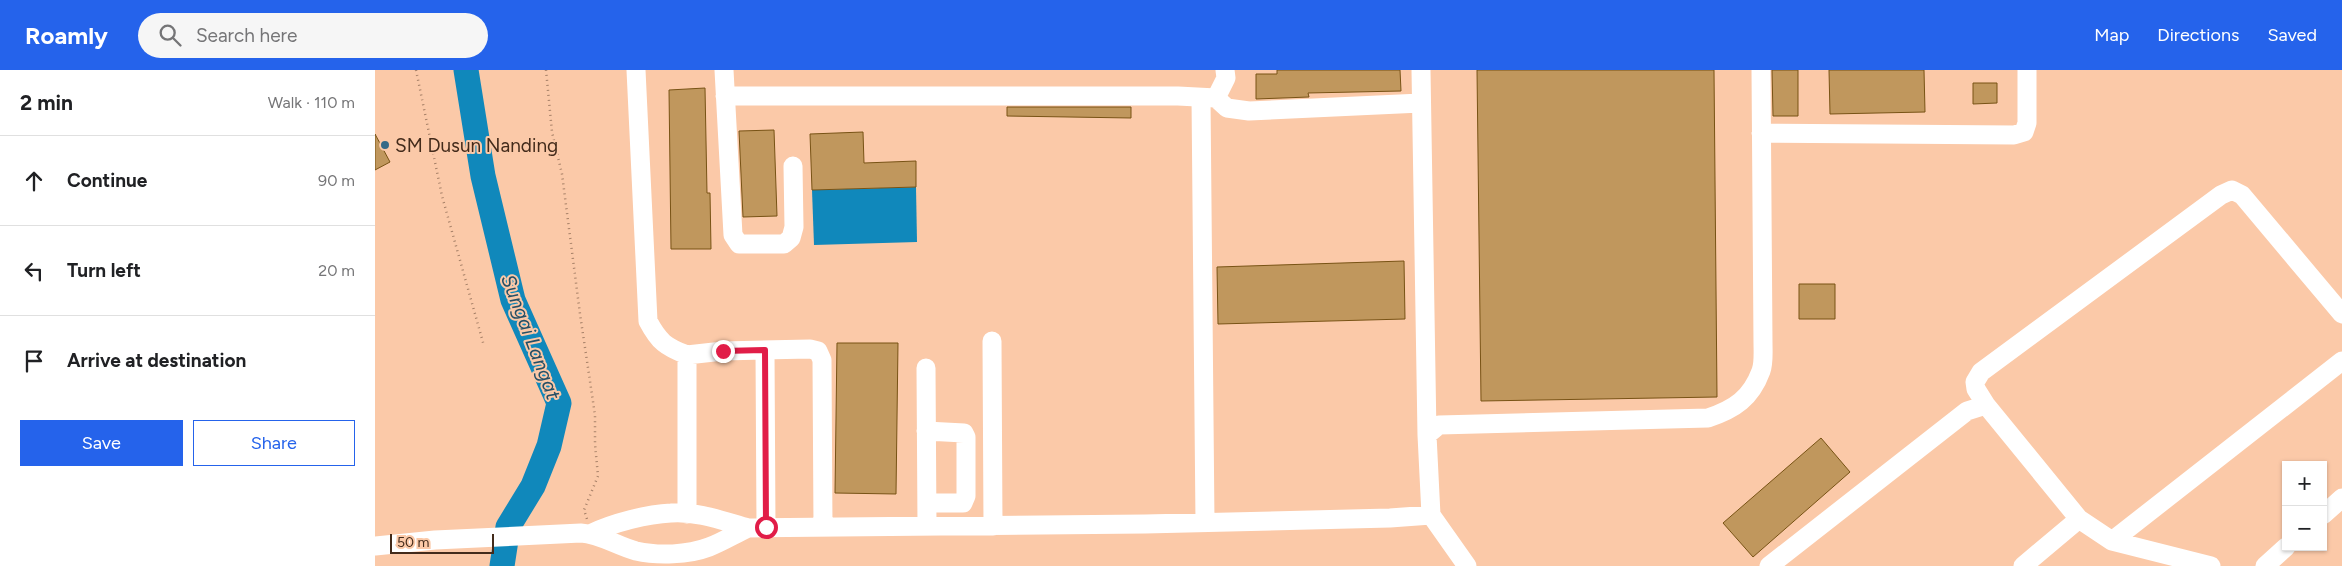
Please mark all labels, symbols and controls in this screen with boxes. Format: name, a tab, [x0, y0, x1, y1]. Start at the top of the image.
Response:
search box	[138, 13, 488, 58]
text: Roamly	[25, 21, 108, 50]
icon: search	[156, 21, 184, 49]
text: Search here	[196, 24, 297, 47]
text: Map	[2094, 24, 2129, 46]
text: Directions	[2157, 24, 2239, 46]
text: Saved	[2267, 24, 2317, 46]
text: 2 min	[20, 90, 73, 115]
text: Walk · 110 m	[268, 93, 355, 112]
place label: SM Dusun Nanding	[395, 134, 558, 157]
marker: SM Dusun Nanding	[379, 139, 391, 151]
icon: ahead	[20, 167, 48, 195]
text: Continue	[67, 169, 147, 192]
text: 90 m	[318, 171, 355, 190]
icon: left	[20, 257, 48, 285]
text: Turn left	[67, 259, 141, 282]
text: 20 m	[318, 261, 355, 280]
water label: Sungai Langat	[496, 271, 566, 403]
route end	[712, 340, 735, 363]
icon: arrive	[20, 347, 48, 375]
text: Arrive at destination	[67, 349, 246, 372]
button: Save	[20, 420, 183, 466]
button: Share	[193, 420, 355, 466]
map controls	[2282, 461, 2327, 551]
button: +	[2282, 461, 2327, 506]
button: −	[2282, 506, 2327, 551]
route start	[755, 516, 778, 539]
scale bar	[390, 531, 494, 554]
text: 50 m	[397, 534, 429, 551]

